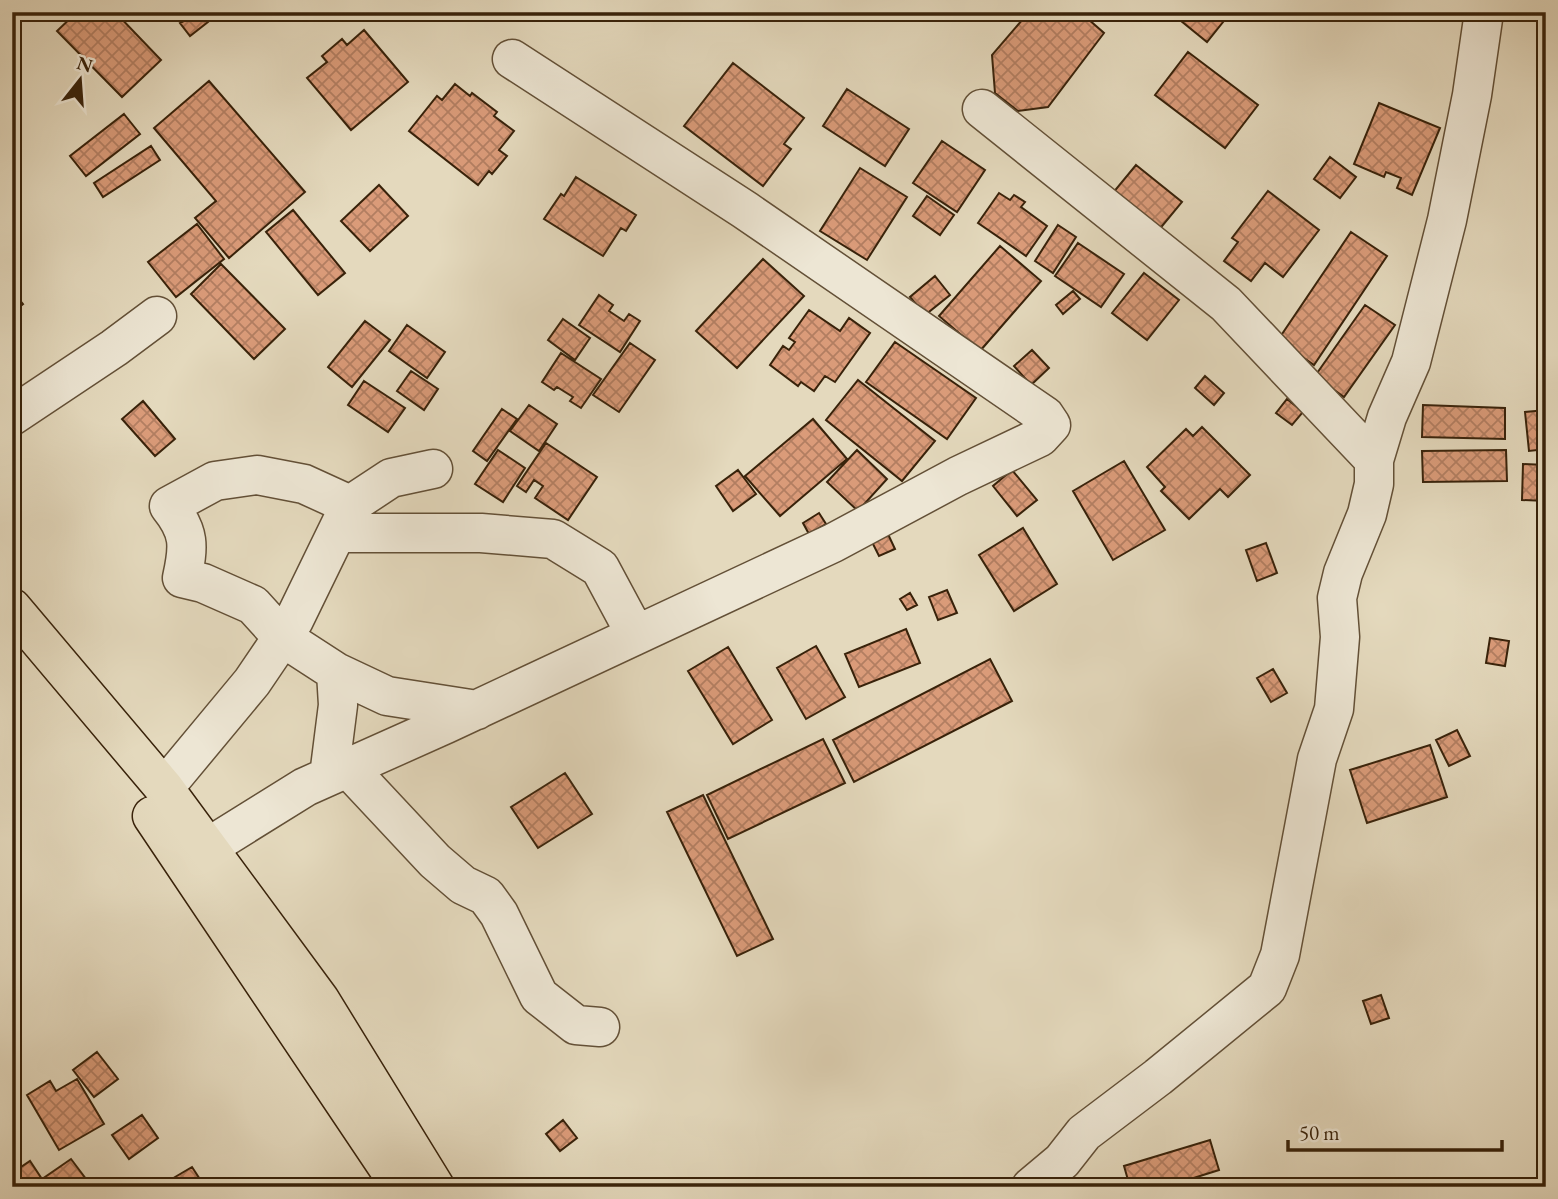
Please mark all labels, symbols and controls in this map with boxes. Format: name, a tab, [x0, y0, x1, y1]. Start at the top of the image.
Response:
north arrow	[46, 46, 116, 116]
text: N	[74, 50, 96, 79]
scale bar	[1288, 1108, 1502, 1152]
text: 50 m	[1299, 1119, 1340, 1146]

